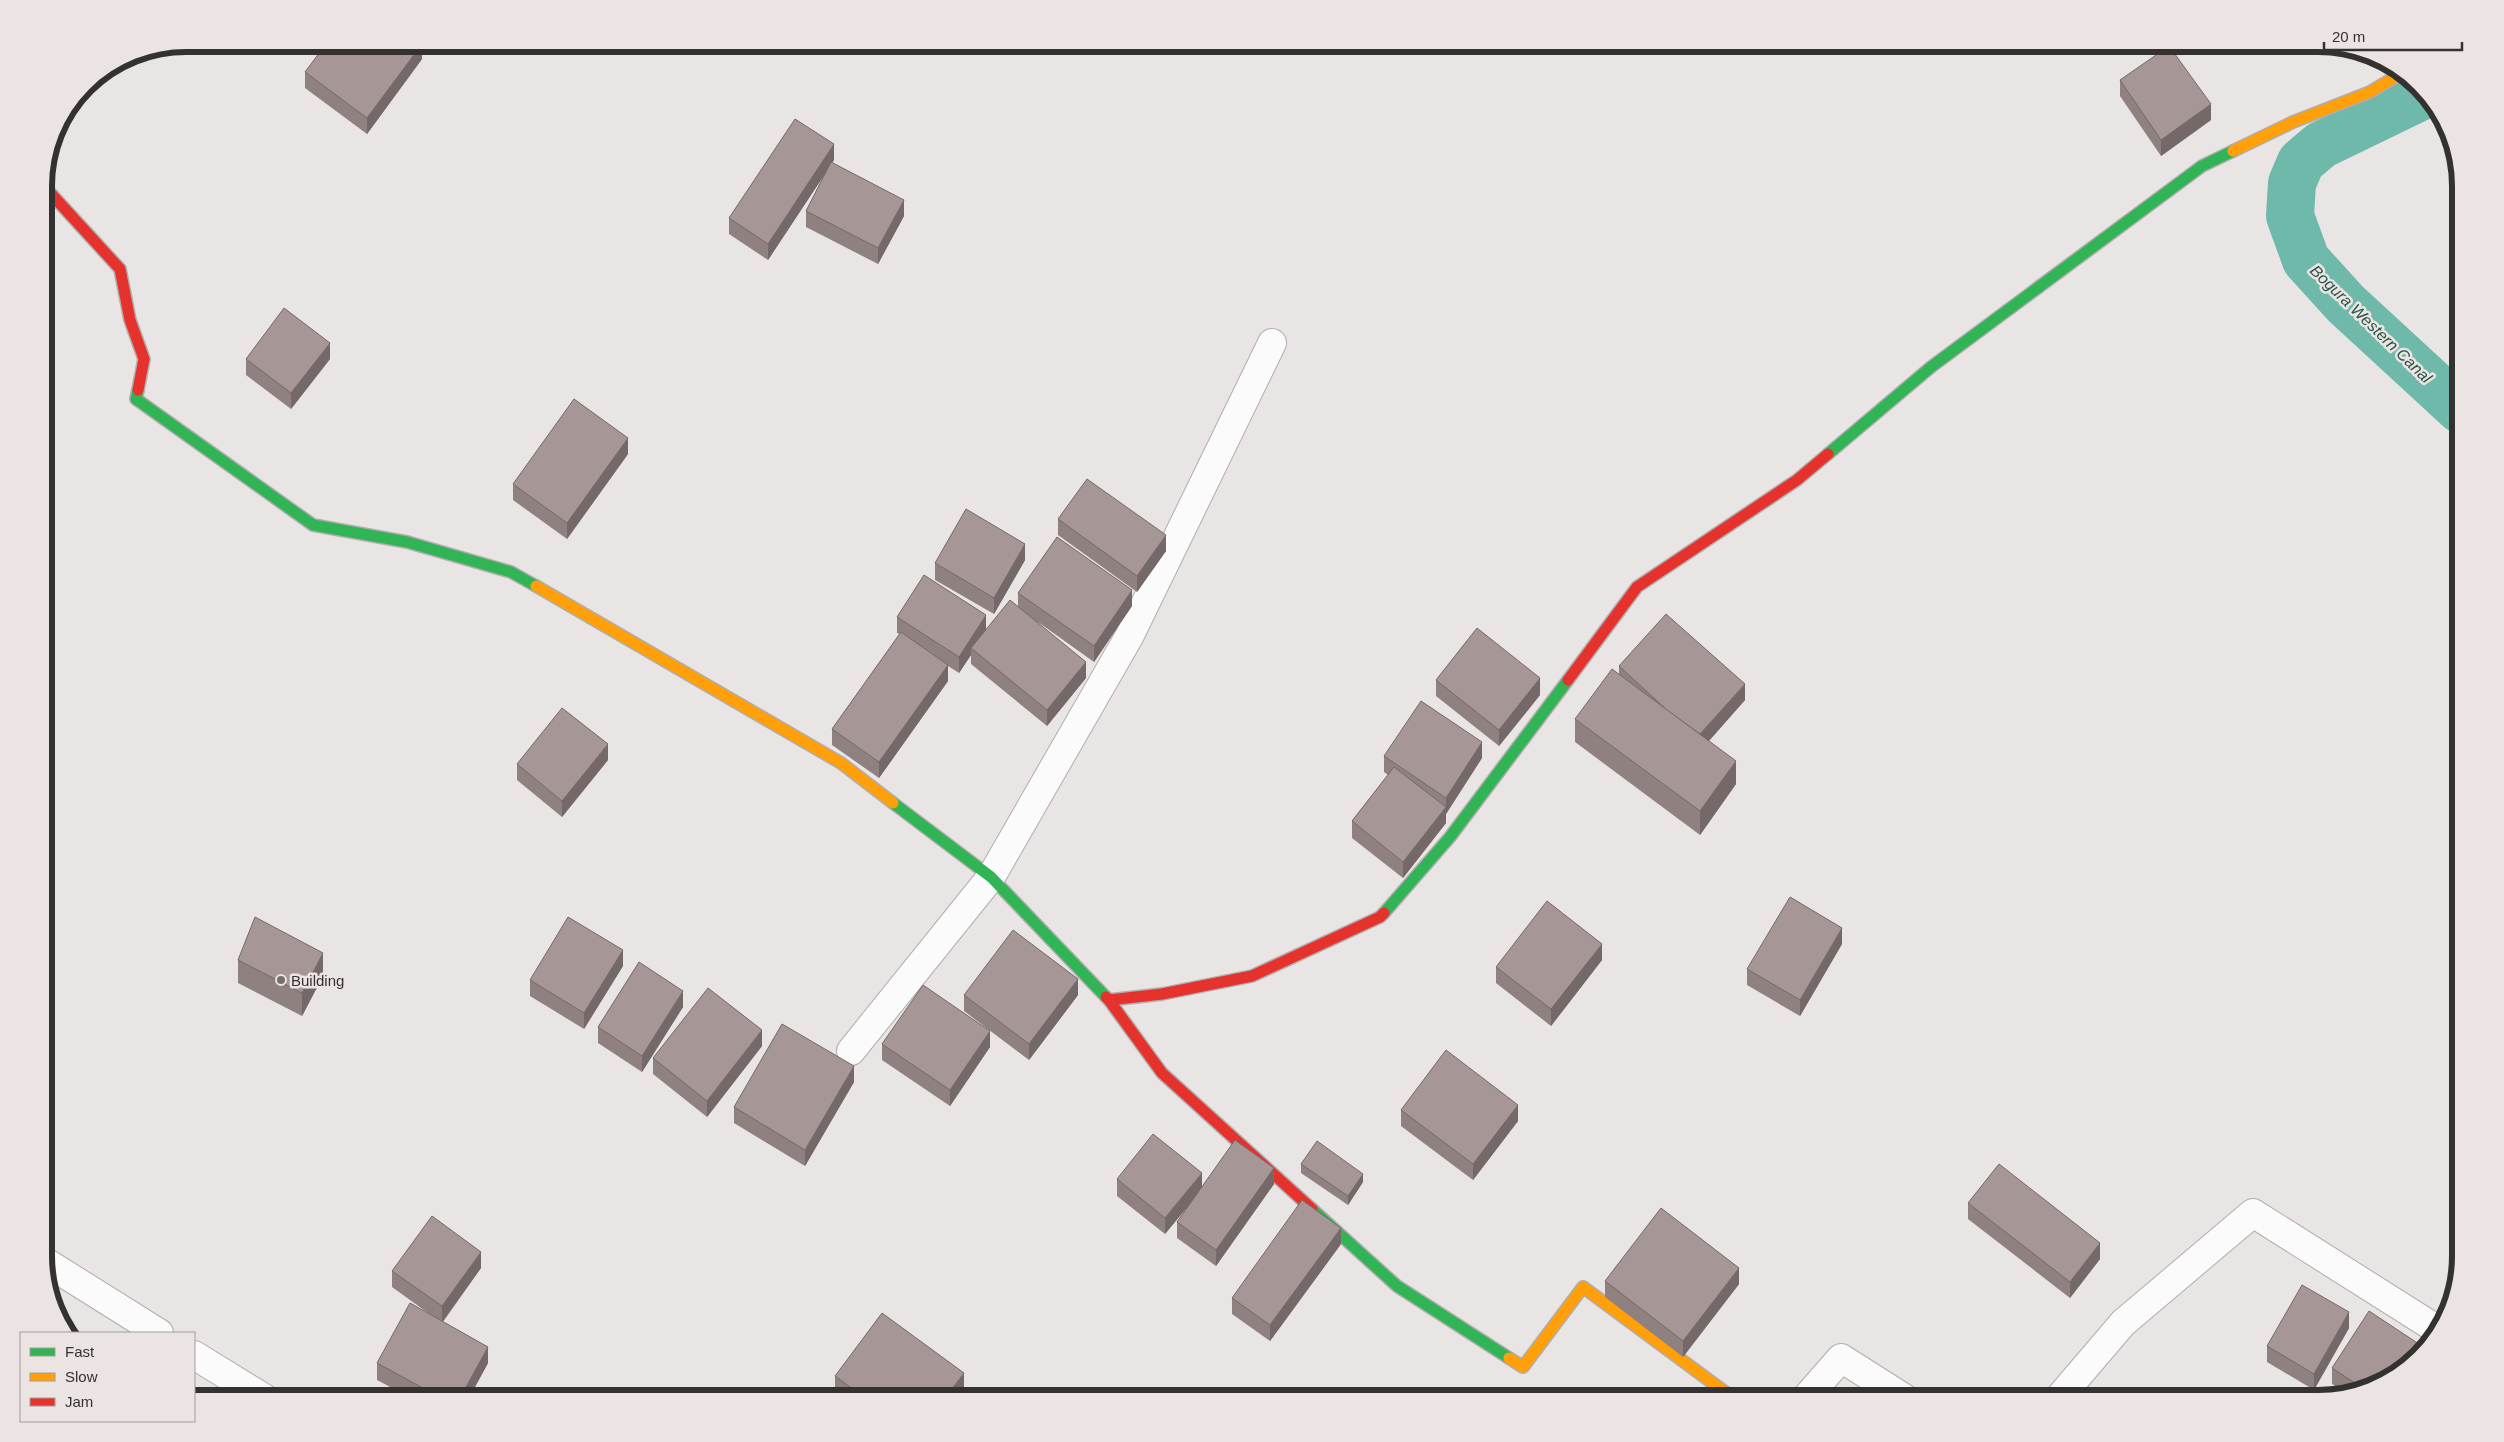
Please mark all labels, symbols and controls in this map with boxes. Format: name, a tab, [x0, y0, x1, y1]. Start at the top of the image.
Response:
scale bar	[2324, 20, 2462, 52]
text: 20 m	[2332, 28, 2365, 45]
water label: Bogura Western Canal	[2307, 262, 2435, 387]
place label: Building	[291, 972, 344, 989]
marker: Building	[275, 974, 287, 986]
legend	[20, 1332, 195, 1422]
text: Fast	[65, 1343, 95, 1360]
text: Slow	[65, 1368, 98, 1385]
text: Jam	[65, 1393, 93, 1410]

